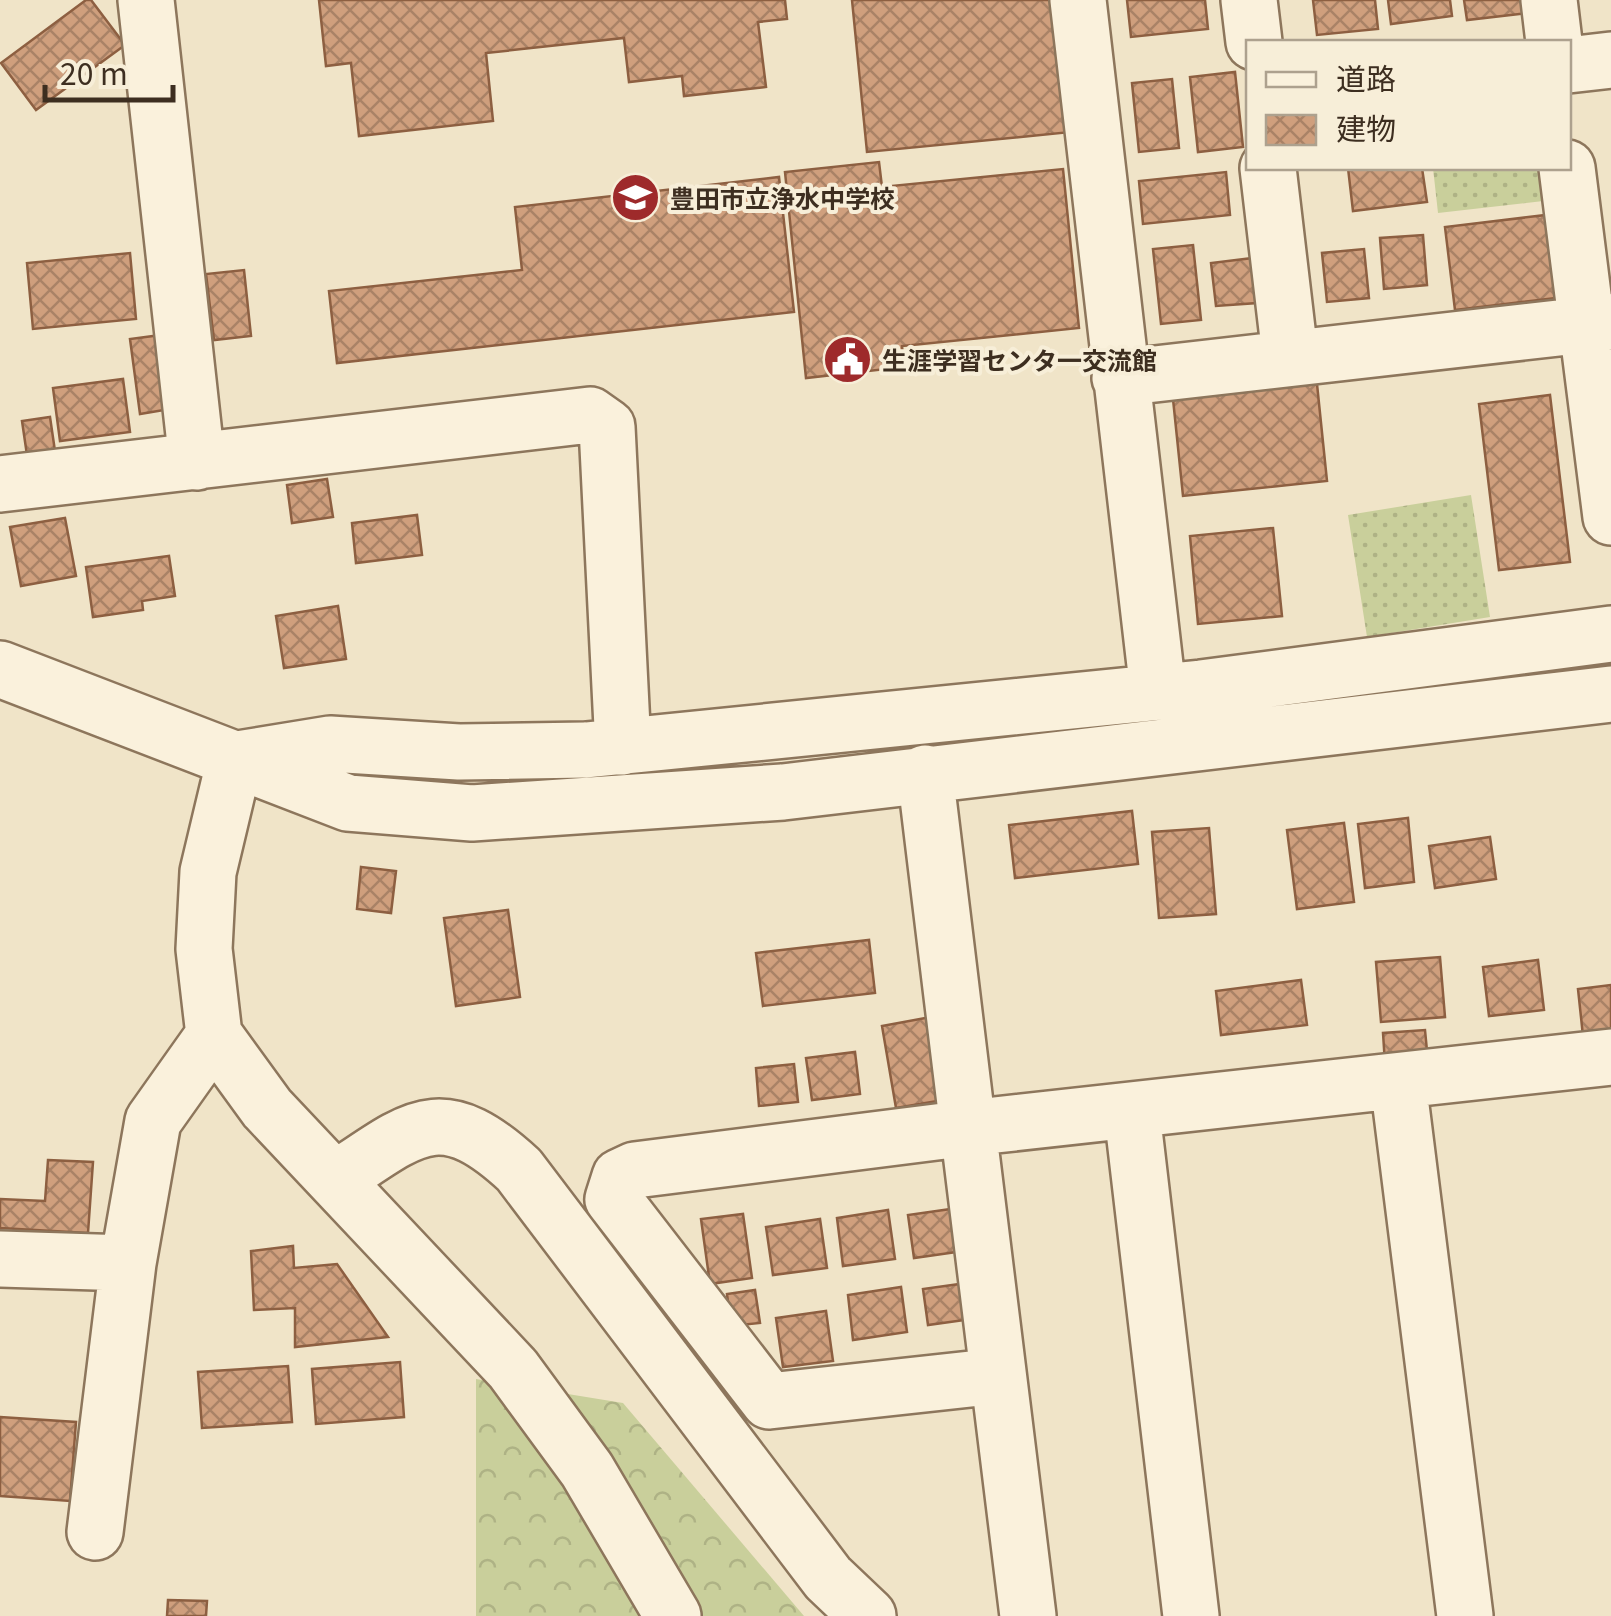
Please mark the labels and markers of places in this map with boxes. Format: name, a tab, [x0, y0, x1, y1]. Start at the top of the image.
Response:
school or university icon: 豊田市立浄水中学校	[609, 171, 661, 223]
place label: 豊田市立浄水中学校	[670, 179, 895, 215]
public building icon: 生涯学習センタ一交流館	[821, 333, 873, 385]
place label: 生涯学習センタ一交流館	[882, 341, 1157, 377]

